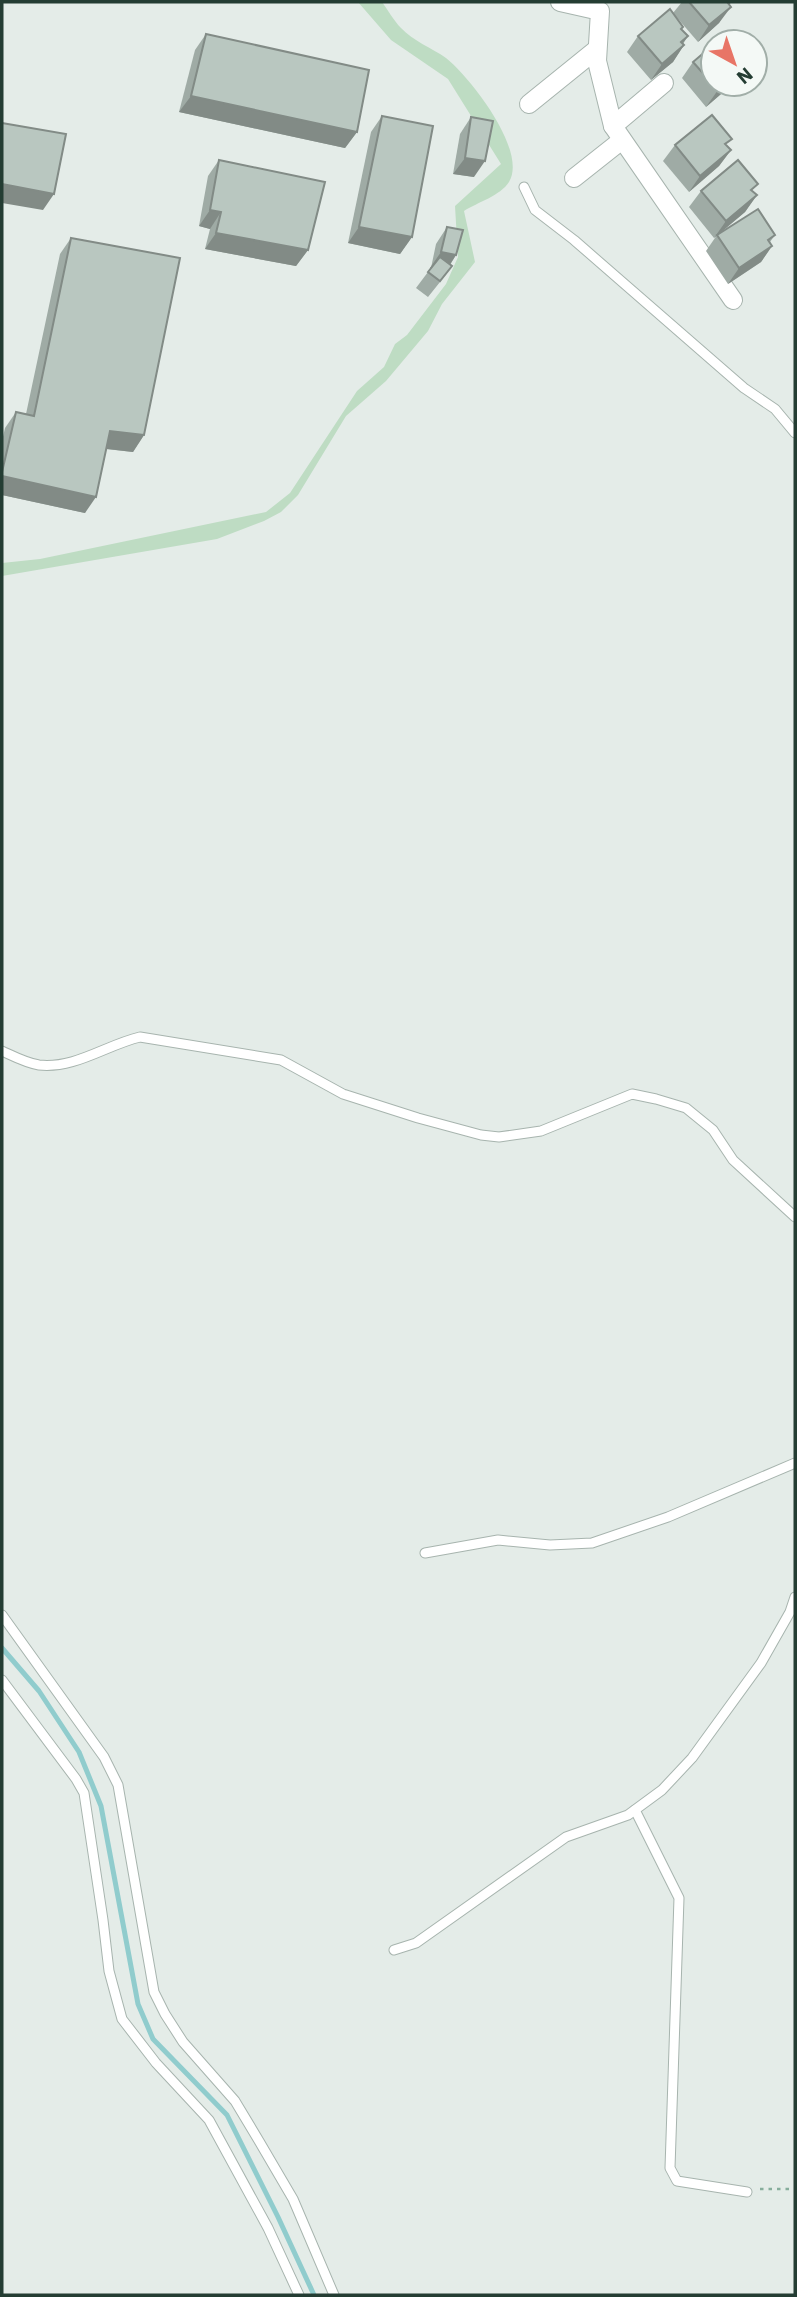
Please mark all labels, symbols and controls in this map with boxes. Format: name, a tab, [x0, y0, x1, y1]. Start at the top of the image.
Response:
north arrow	[699, 28, 769, 98]
text: N	[732, 62, 758, 90]

